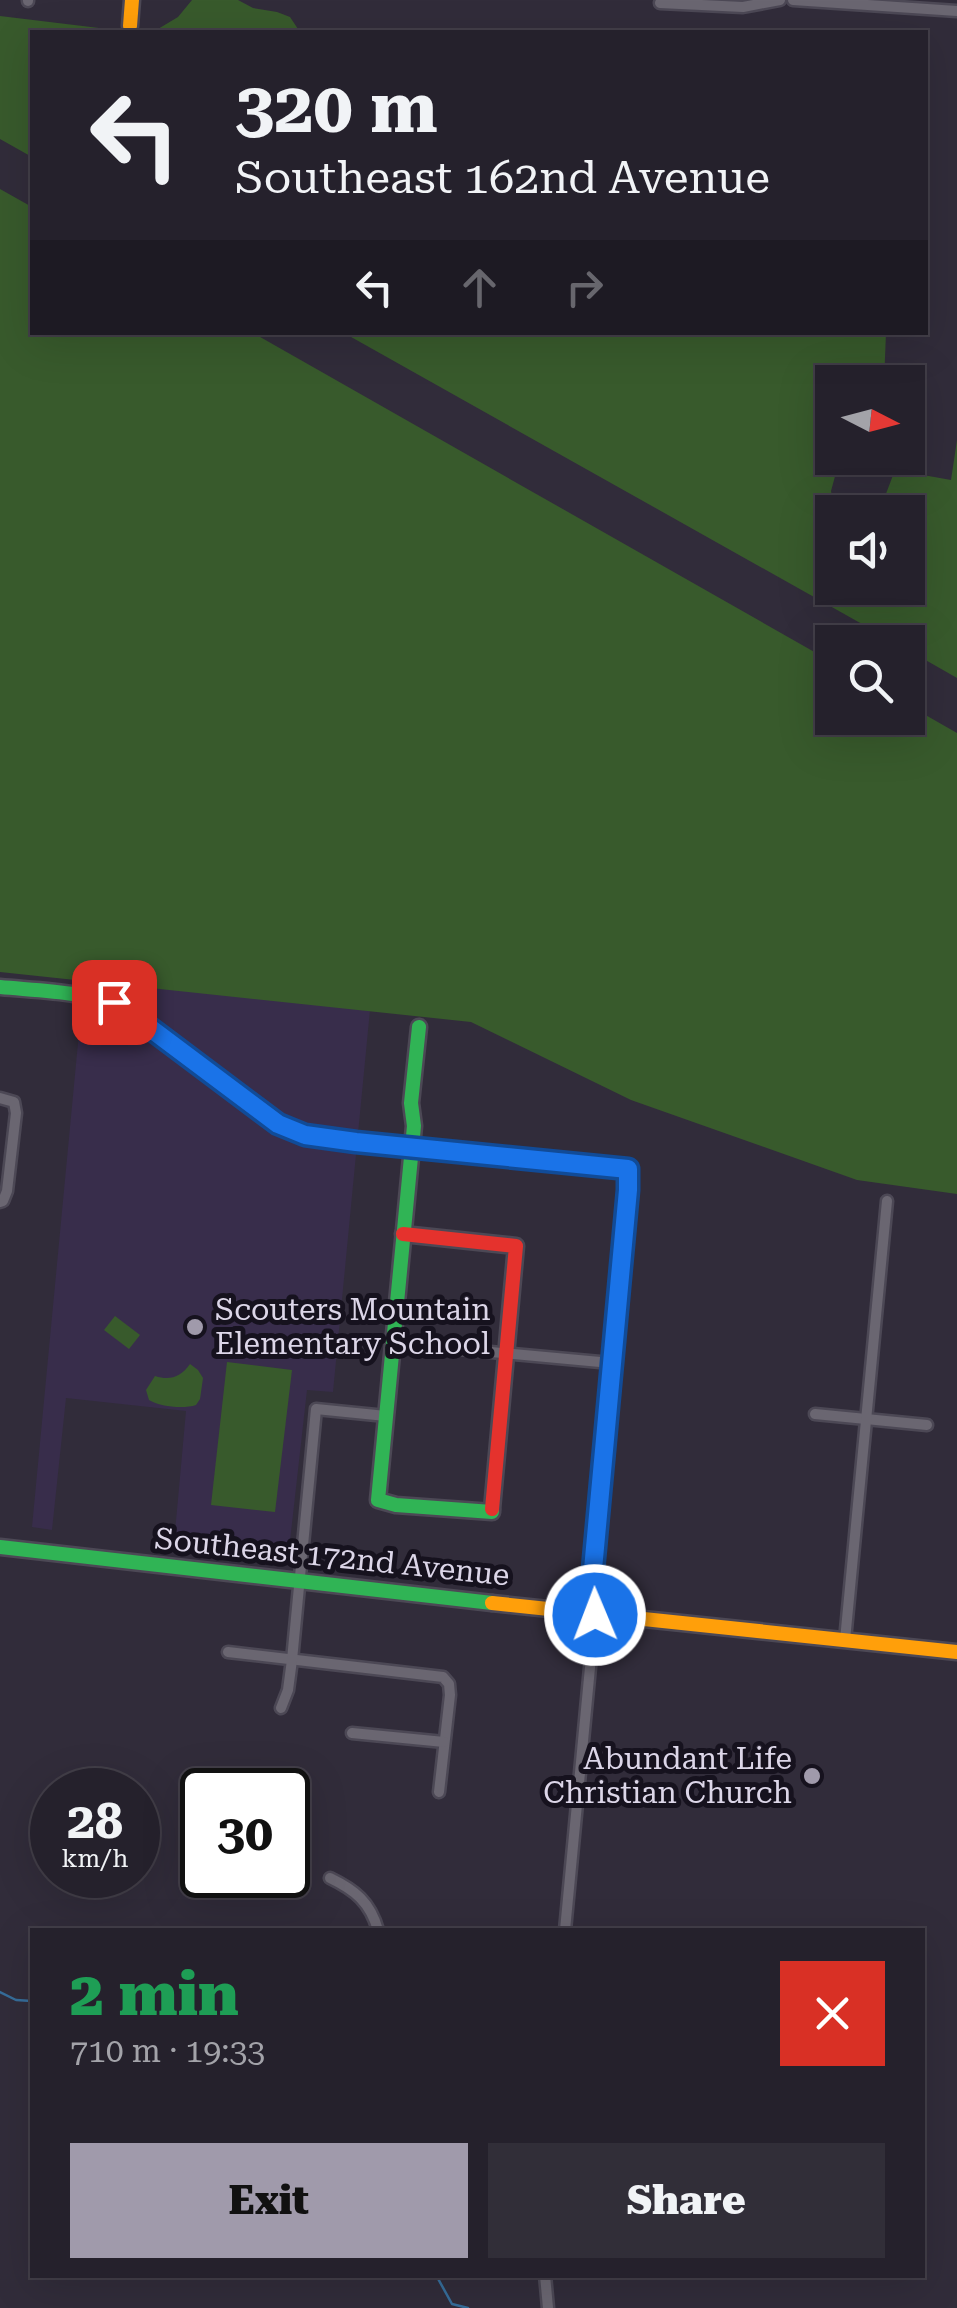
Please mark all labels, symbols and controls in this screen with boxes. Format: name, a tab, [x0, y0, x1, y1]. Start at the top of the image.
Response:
text: 320 m	[235, 67, 438, 149]
icon: left	[70, 70, 200, 200]
text: Southeast 162nd Avenue	[235, 151, 770, 204]
icon: left	[347, 260, 402, 315]
icon: ahead	[452, 260, 507, 315]
icon: right	[557, 260, 612, 315]
north arrow	[815, 365, 925, 475]
map controls	[815, 365, 925, 735]
button: sound	[815, 495, 925, 605]
button: search	[815, 625, 925, 735]
pin	[72, 960, 157, 1045]
icon: arrive	[87, 975, 142, 1030]
place label: Scouters Mountain Elementary School	[215, 1292, 491, 1361]
marker: Scouters Mountain Elementary School	[184, 1316, 206, 1338]
street label: Southeast 172nd Avenue	[153, 1520, 511, 1593]
position arrow	[543, 1563, 647, 1667]
place label: Abundant Life Christian Church	[543, 1741, 792, 1810]
marker: Abundant Life Christian Church	[801, 1765, 823, 1787]
speed limit sign: 30	[180, 1768, 310, 1898]
text: 28	[67, 1792, 123, 1850]
text: km/h	[62, 1844, 128, 1873]
text: 2 min	[70, 1959, 239, 2030]
button: close	[780, 1961, 885, 2066]
text: 710 m · 19:33	[70, 2032, 265, 2070]
button: Exit	[70, 2143, 468, 2258]
button: Share	[488, 2143, 885, 2258]

